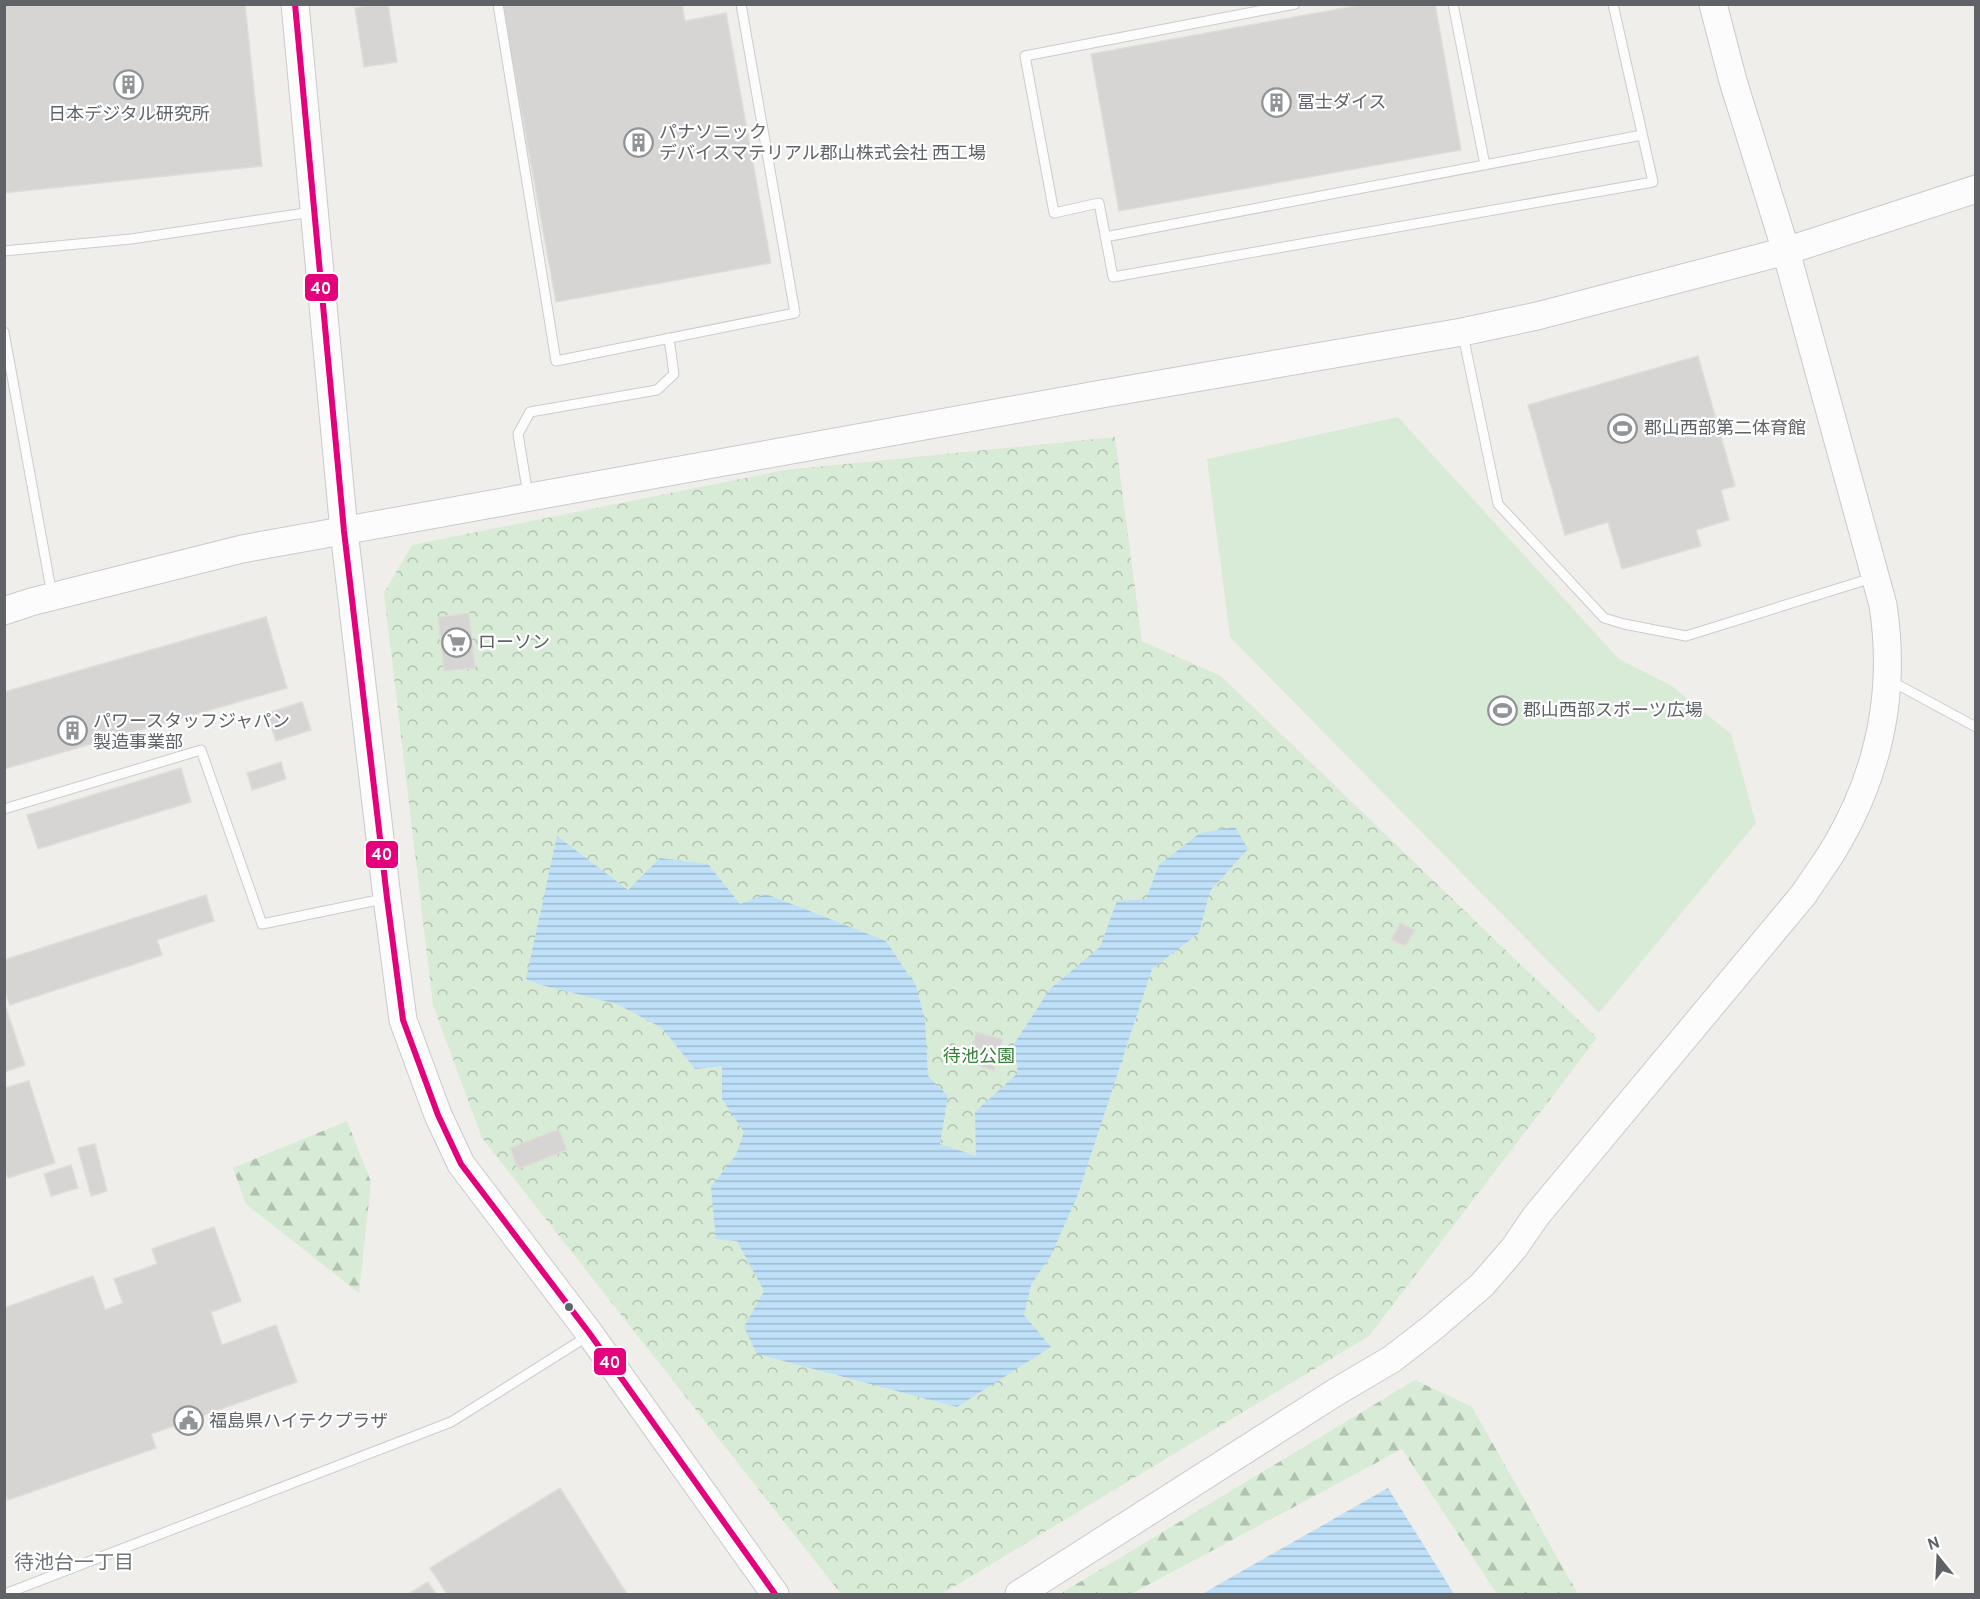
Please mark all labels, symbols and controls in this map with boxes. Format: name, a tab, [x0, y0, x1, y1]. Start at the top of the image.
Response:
building icon: 日本デジタル研究所	[113, 69, 145, 101]
building icon: 冨士ダイス	[1260, 86, 1292, 118]
place label: 冨士ダイス	[1297, 92, 1386, 115]
place label: 日本デジタル研究所	[48, 104, 210, 127]
place label: パナソニック デバイスマテリアル郡山株式会社 西工場	[659, 122, 986, 166]
building icon: パナソニック デバイスマテリアル郡山株式会社 西工場	[622, 126, 654, 158]
line badge: 40	[304, 273, 339, 302]
text: 40	[311, 280, 331, 300]
sports icon: 郡山西部第二体育館	[1607, 412, 1639, 444]
place label: 郡山西部第二体育館	[1644, 418, 1806, 441]
supermarket icon: ローソン	[441, 626, 473, 658]
place label: ローソン	[478, 632, 550, 655]
sports icon: 郡山西部スポーツ広場	[1486, 694, 1518, 726]
place label: 郡山西部スポーツ広場	[1523, 700, 1703, 723]
place label: パワースタッフジャパン 製造事業部	[93, 711, 290, 755]
building icon: パワースタッフジャパン 製造事業部	[56, 715, 88, 747]
line badge: 40	[365, 840, 399, 869]
text: 40	[372, 846, 392, 866]
park label: 待池公園	[943, 1046, 1015, 1069]
unlabelled marker	[563, 1301, 575, 1313]
line badge: 40	[593, 1347, 627, 1376]
text: 40	[600, 1354, 620, 1374]
public building icon: 福島県ハイテクプラザ	[172, 1405, 204, 1437]
place label: 福島県ハイテクプラザ	[209, 1411, 388, 1434]
north arrow	[1908, 1527, 1968, 1587]
text: N	[1925, 1533, 1943, 1556]
district label: 待池台一丁目	[14, 1551, 134, 1577]

